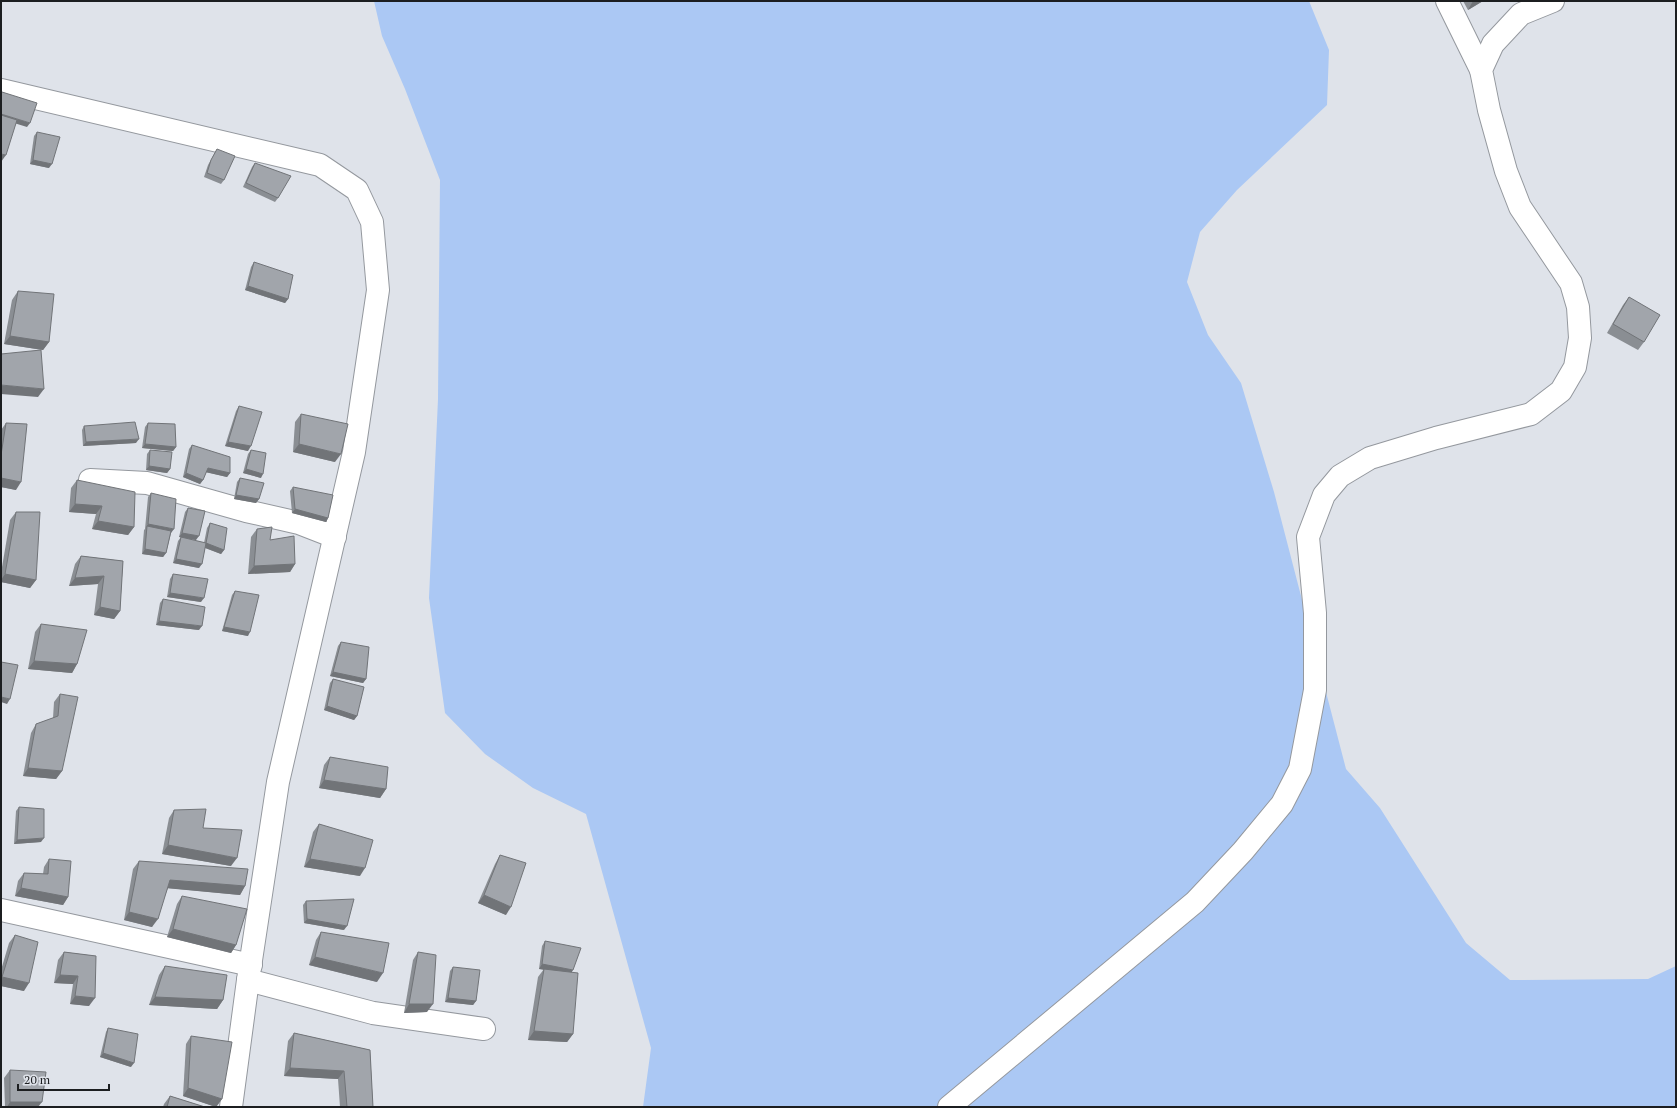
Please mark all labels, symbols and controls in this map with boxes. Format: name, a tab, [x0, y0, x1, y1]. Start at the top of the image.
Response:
scale bar	[18, 1066, 109, 1092]
text: 20 m	[24, 1072, 51, 1087]

